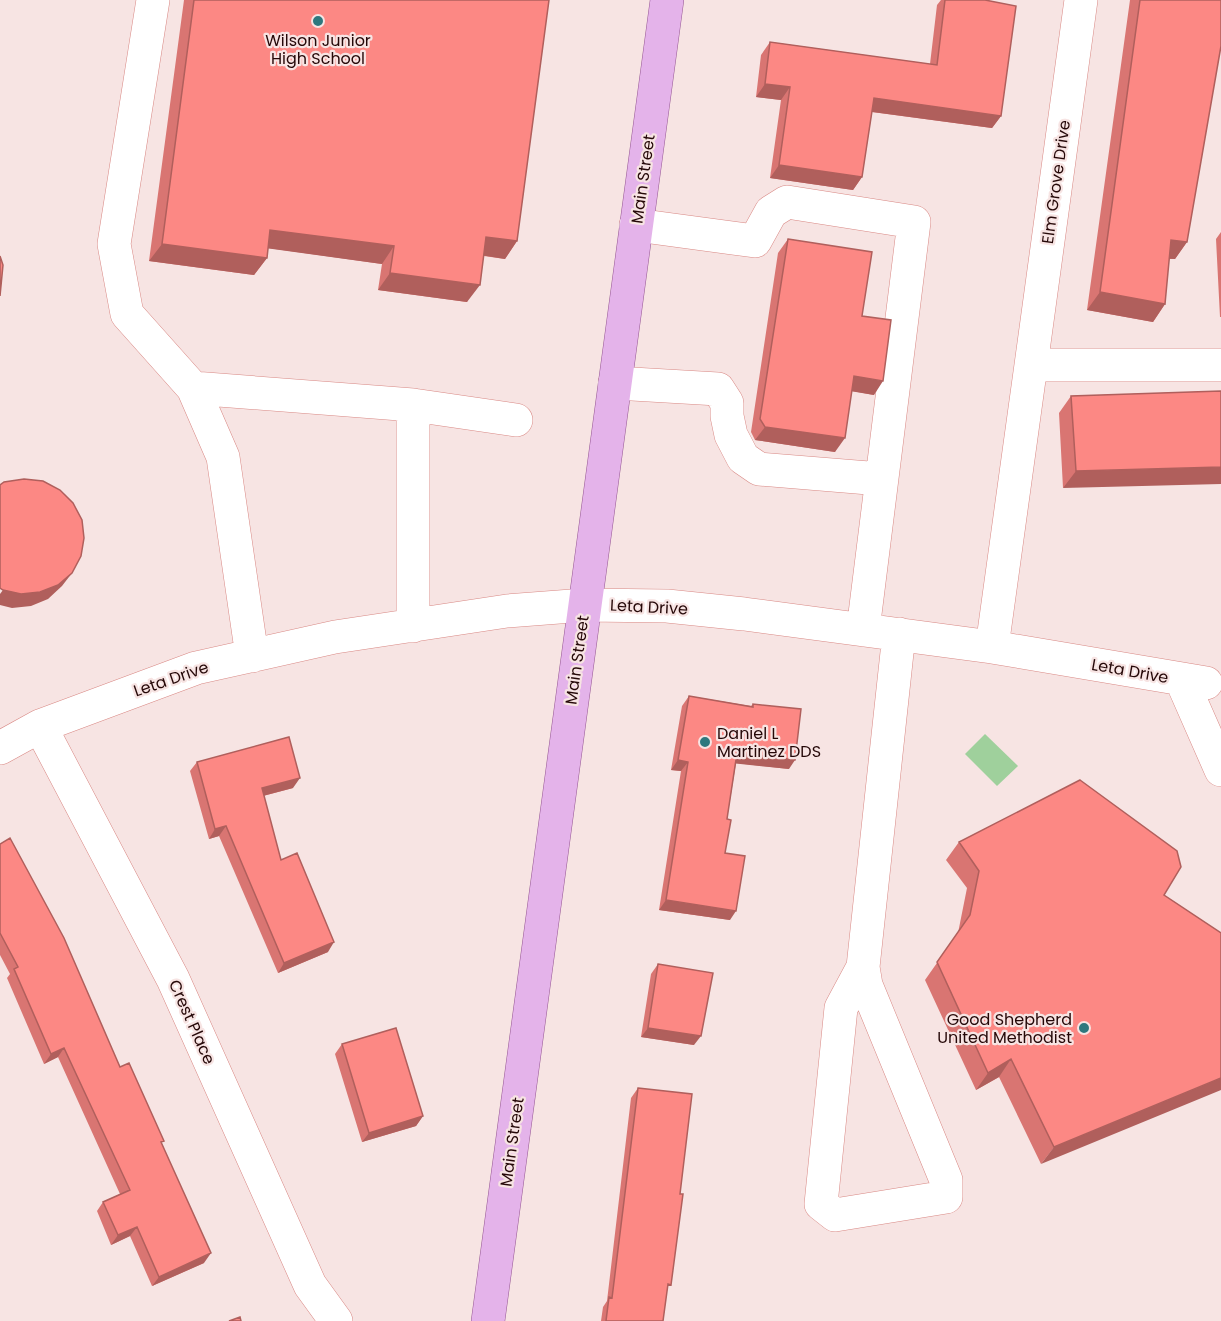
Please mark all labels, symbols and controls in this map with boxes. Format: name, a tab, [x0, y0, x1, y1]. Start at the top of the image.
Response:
marker: Wilson Junior High School	[311, 14, 325, 28]
place label: Wilson Junior High School	[265, 29, 371, 70]
street label: Elm Grove Drive	[1036, 119, 1076, 245]
street label: Main Street	[625, 133, 661, 225]
street label: Leta Drive	[610, 593, 689, 621]
street label: Main Street	[559, 614, 595, 706]
street label: Leta Drive	[1090, 653, 1170, 689]
street label: Leta Drive	[130, 655, 212, 703]
place label: Daniel L Martinez DDS	[717, 722, 821, 763]
marker: Daniel L Martinez DDS	[698, 735, 712, 749]
street label: Crest Place	[163, 976, 221, 1068]
place label: Good Shepherd United Methodist	[937, 1008, 1072, 1049]
marker: Good Shepherd United Methodist	[1077, 1021, 1091, 1035]
street label: Main Street	[494, 1096, 530, 1188]

